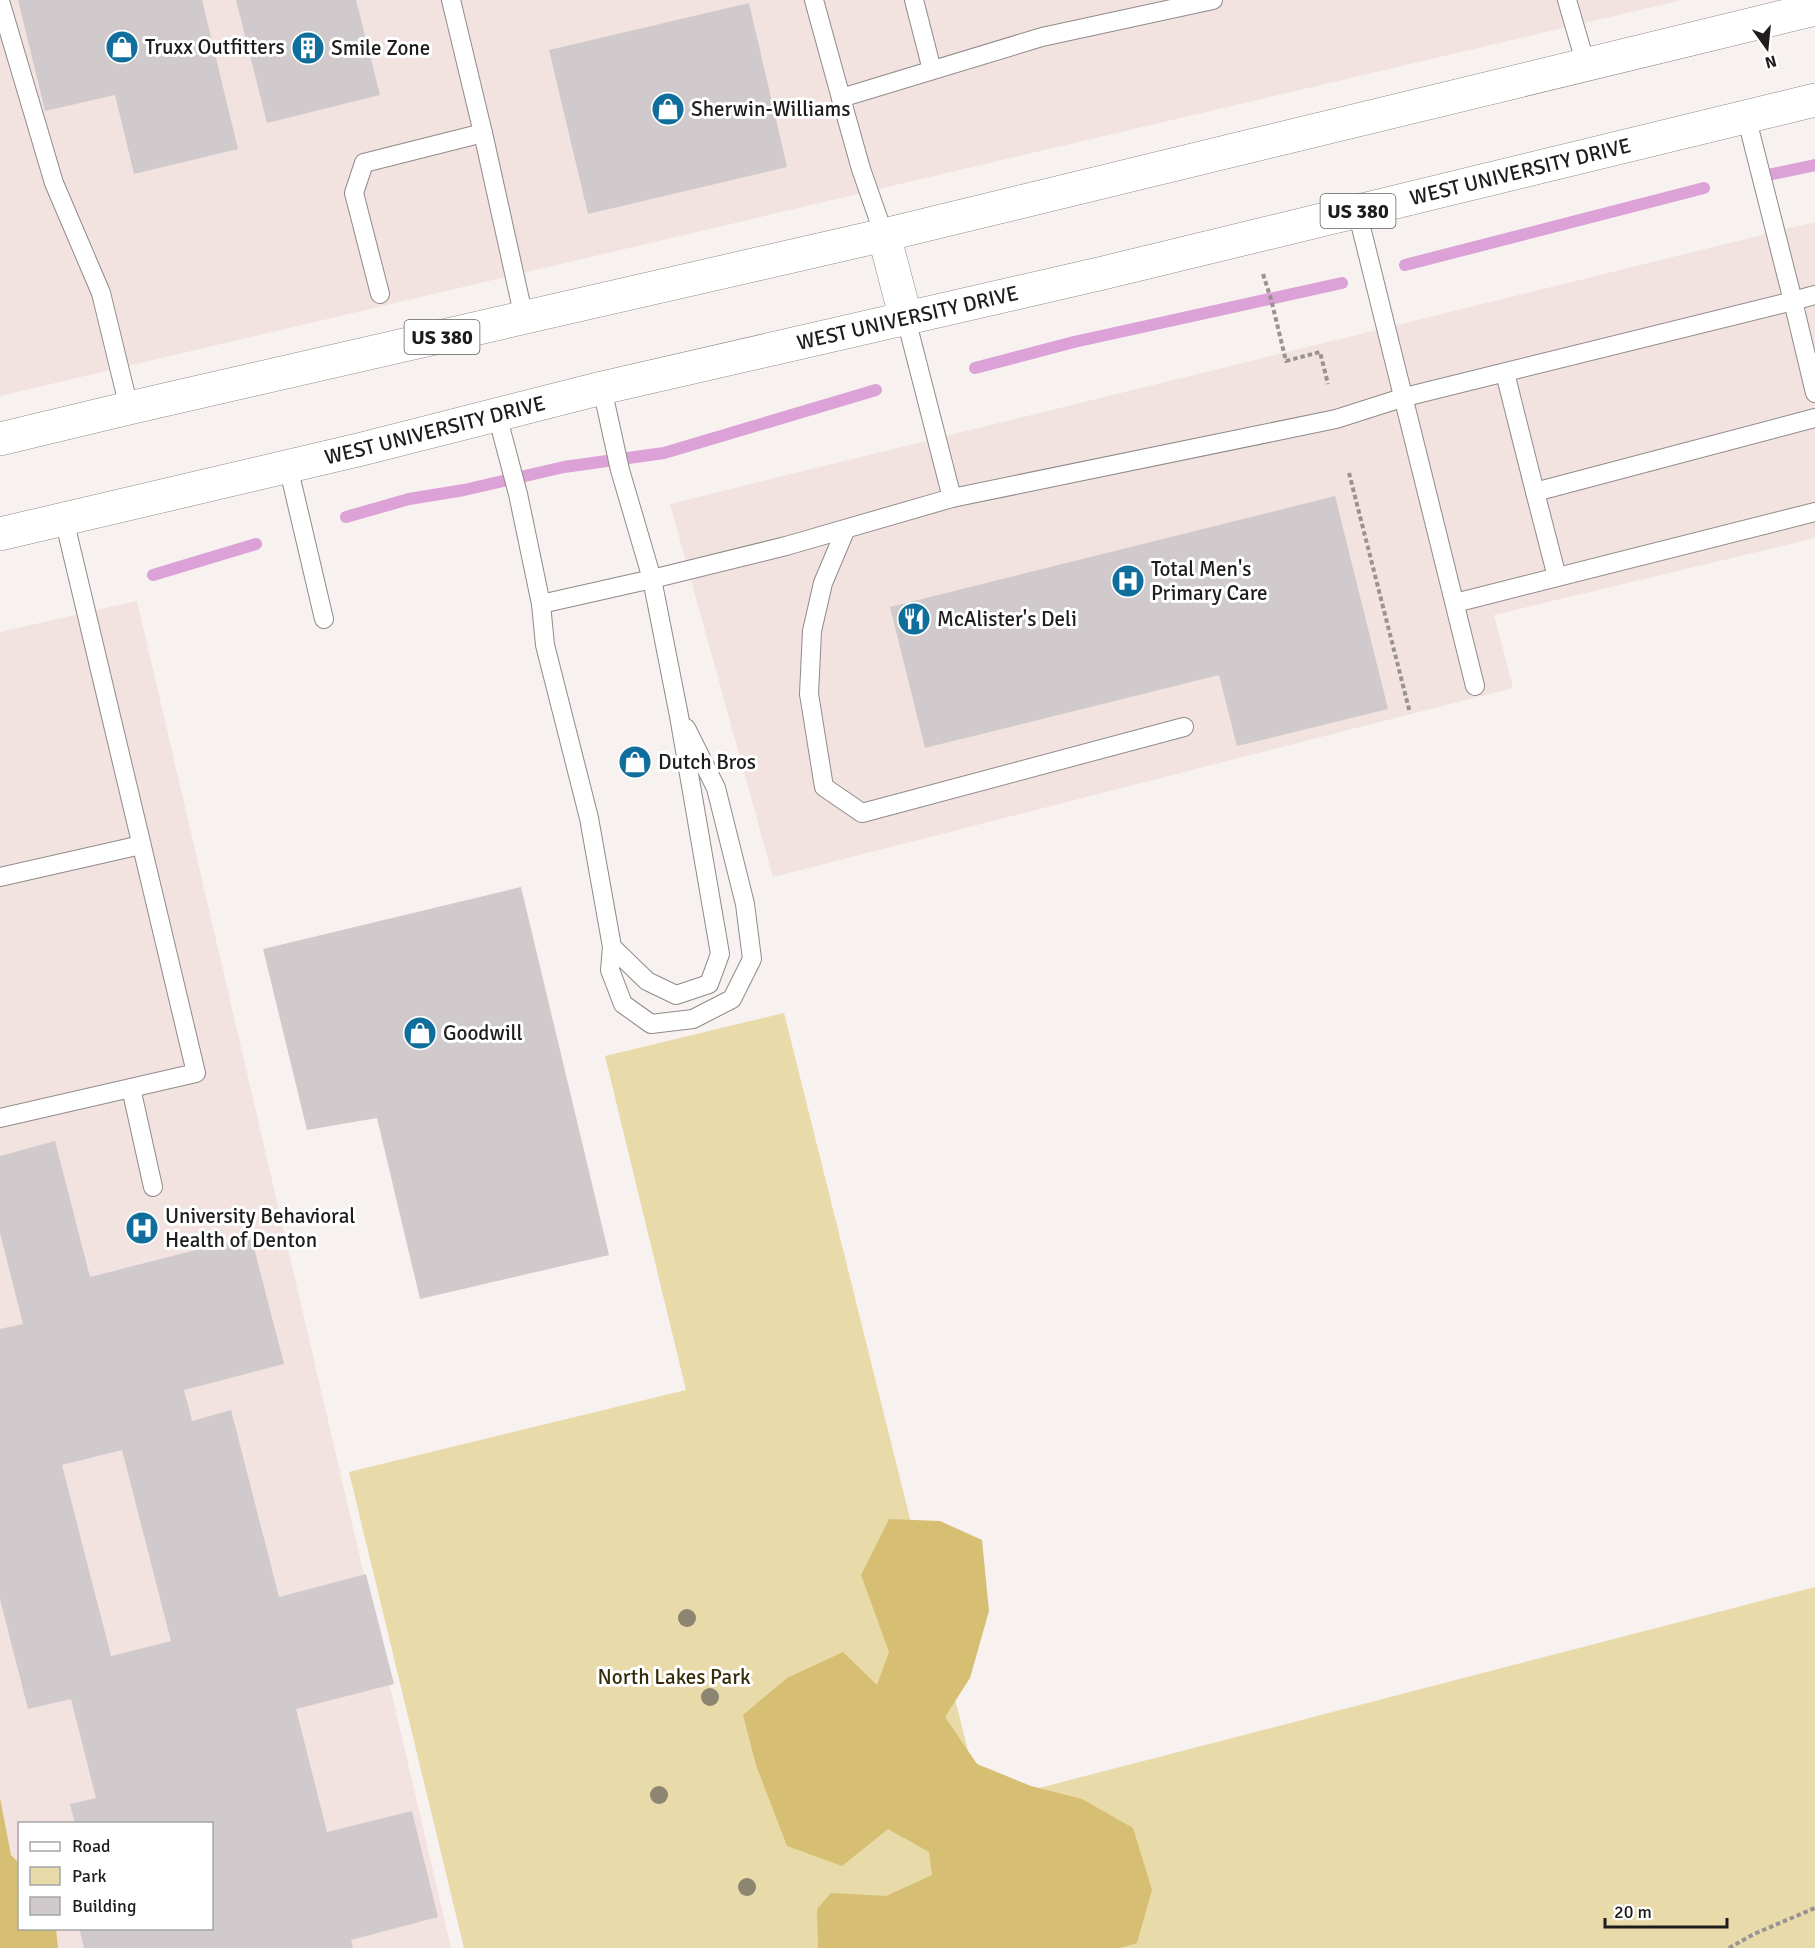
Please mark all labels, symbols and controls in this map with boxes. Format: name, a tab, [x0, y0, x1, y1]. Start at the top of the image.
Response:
north arrow	[1737, 18, 1797, 78]
shop icon: Truxx Outfitters	[104, 29, 140, 65]
building icon: Smile Zone	[290, 30, 326, 66]
place label: Truxx Outfitters	[145, 34, 285, 60]
place label: Smile Zone	[331, 35, 430, 61]
text: N	[1763, 50, 1779, 73]
shop icon: Sherwin-Williams	[650, 91, 686, 127]
place label: Sherwin-Williams	[691, 96, 851, 122]
street label: WEST UNIVERSITY DRIVE	[1407, 132, 1634, 211]
road number: US 380	[1320, 194, 1396, 228]
street label: WEST UNIVERSITY DRIVE	[794, 280, 1021, 356]
road number: US 380	[404, 320, 480, 354]
street label: WEST UNIVERSITY DRIVE	[322, 390, 548, 470]
place label: Total Men's Primary Care	[1151, 556, 1267, 606]
hospital icon: Total Men's Primary Care	[1110, 563, 1146, 599]
restaurant icon: McAlister's Deli	[896, 601, 932, 637]
place label: McAlister's Deli	[937, 606, 1077, 632]
shop icon: Dutch Bros	[617, 744, 653, 780]
place label: Dutch Bros	[658, 749, 756, 775]
shop icon: Goodwill	[402, 1015, 438, 1051]
place label: Goodwill	[443, 1020, 523, 1046]
place label: University Behavioral Health of Denton	[165, 1203, 355, 1253]
hospital icon: University Behavioral Health of Denton	[124, 1210, 160, 1246]
park label: North Lakes Park	[598, 1664, 751, 1690]
legend	[18, 1822, 213, 1930]
text: Road	[72, 1835, 111, 1857]
text: Park	[72, 1865, 107, 1887]
scale bar	[1605, 1891, 1726, 1929]
text: Building	[72, 1895, 136, 1917]
text: 20 m	[1614, 1901, 1652, 1923]

